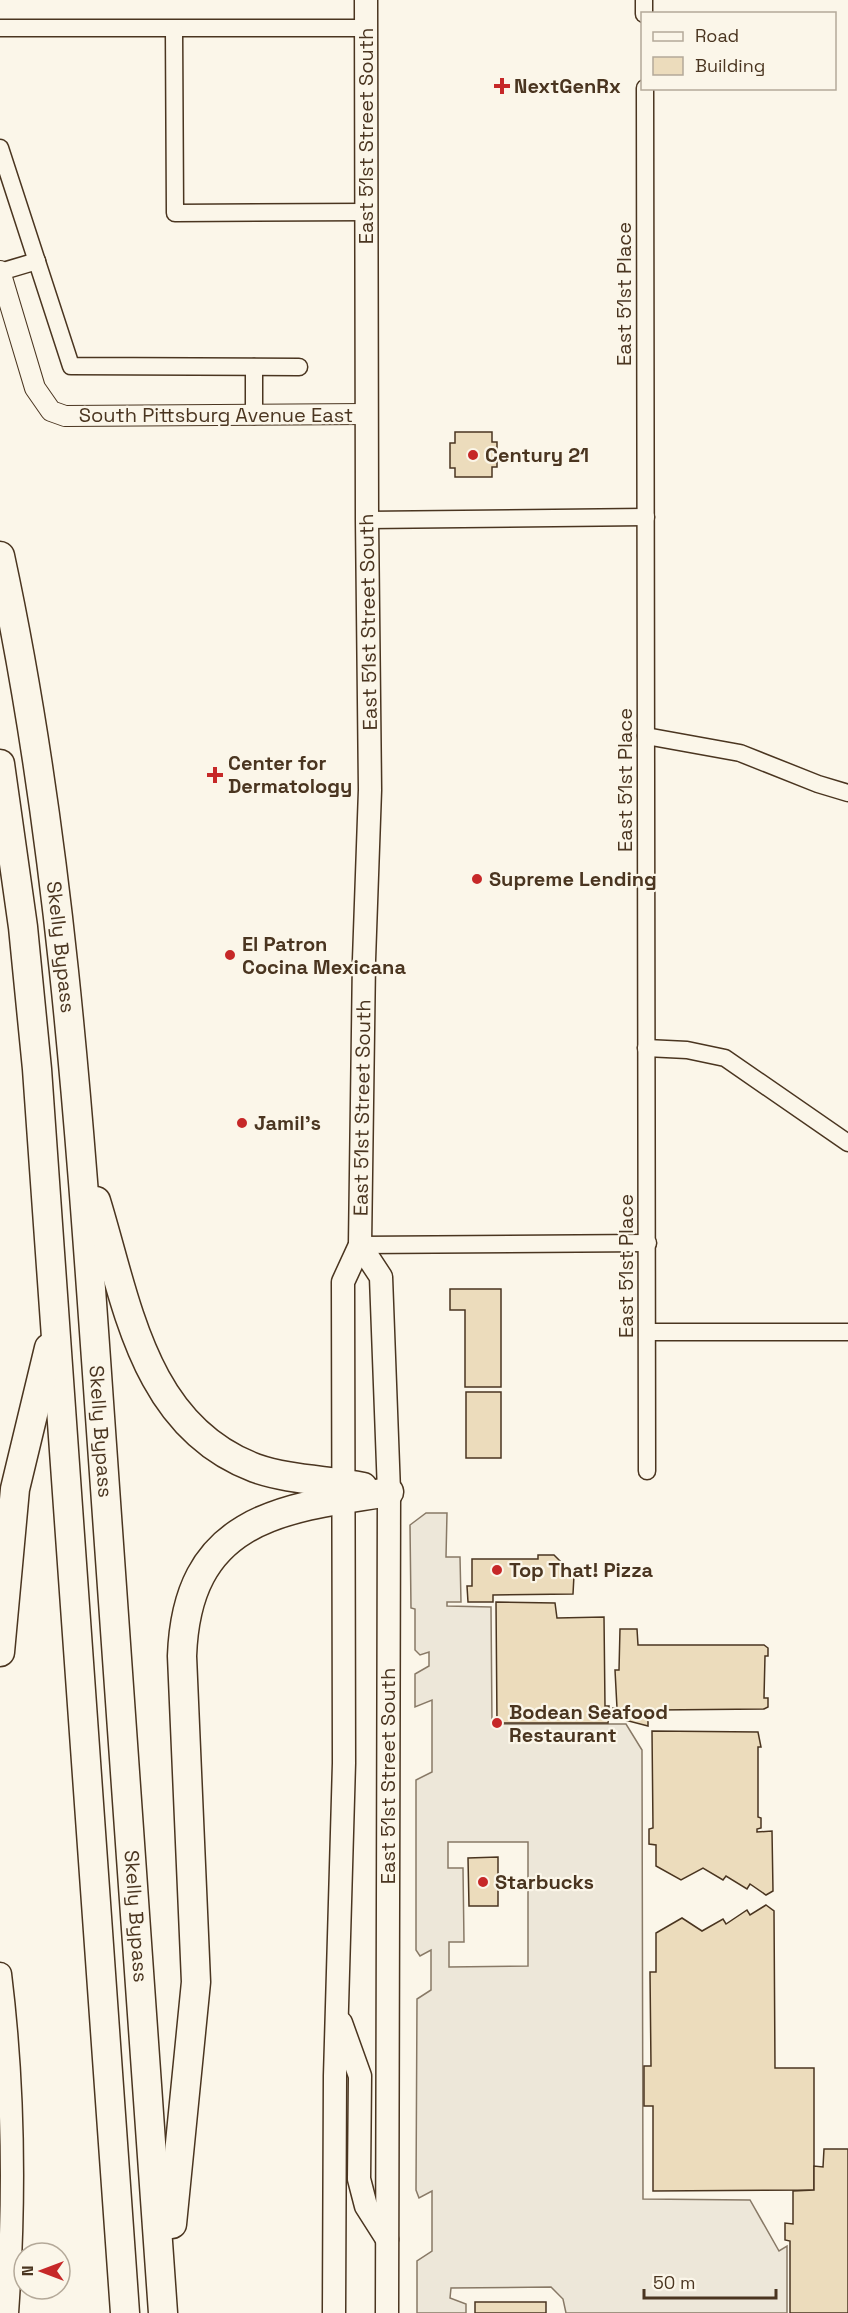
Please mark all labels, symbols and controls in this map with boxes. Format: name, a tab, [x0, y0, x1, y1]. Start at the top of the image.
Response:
legend	[641, 12, 836, 90]
text: Road	[695, 24, 739, 47]
street label: East 51st Street South	[353, 28, 379, 244]
text: Building	[695, 54, 765, 77]
place label: NextGenRx	[514, 73, 621, 99]
marker: NextGenRx	[495, 79, 509, 93]
street label: East 51st Place	[611, 222, 637, 366]
street label: South Pittsburg Avenue East	[79, 402, 353, 428]
place label: Century 21	[485, 442, 589, 468]
marker: Century 21	[466, 448, 480, 462]
street label: East 51st Street South	[353, 513, 383, 731]
street label: East 51st Place	[612, 708, 638, 852]
place label: Center for Dermatology	[228, 750, 352, 799]
marker: Center for Dermatology	[206, 766, 224, 784]
place label: Supreme Lending	[489, 866, 657, 892]
marker: Supreme Lending	[470, 872, 484, 886]
street label: Skelly Bypass	[41, 880, 81, 1014]
place label: El Patron Cocina Mexicana	[242, 931, 406, 980]
marker: El Patron Cocina Mexicana	[223, 948, 237, 962]
street label: East 51st Street South	[347, 999, 376, 1216]
place label: Jamil's	[254, 1110, 321, 1136]
marker: Jamil's	[235, 1116, 249, 1130]
street label: East 51st Place	[613, 1194, 639, 1338]
street label: Skelly Bypass	[83, 1364, 119, 1498]
place label: Top That! Pizza	[509, 1557, 654, 1583]
marker: Top That! Pizza	[490, 1563, 504, 1577]
street label: East 51st Street South	[375, 1668, 401, 1884]
place label: Bodean Seafood Restaurant	[509, 1699, 668, 1748]
marker: Bodean Seafood Restaurant	[490, 1716, 504, 1730]
street label: Skelly Bypass	[119, 1849, 154, 1983]
place label: Starbucks	[495, 1869, 594, 1895]
marker: Starbucks	[476, 1875, 490, 1889]
north arrow	[12, 2241, 72, 2301]
scale bar	[644, 2262, 776, 2300]
text: N	[17, 2266, 38, 2276]
text: 50 m	[653, 2271, 695, 2294]

